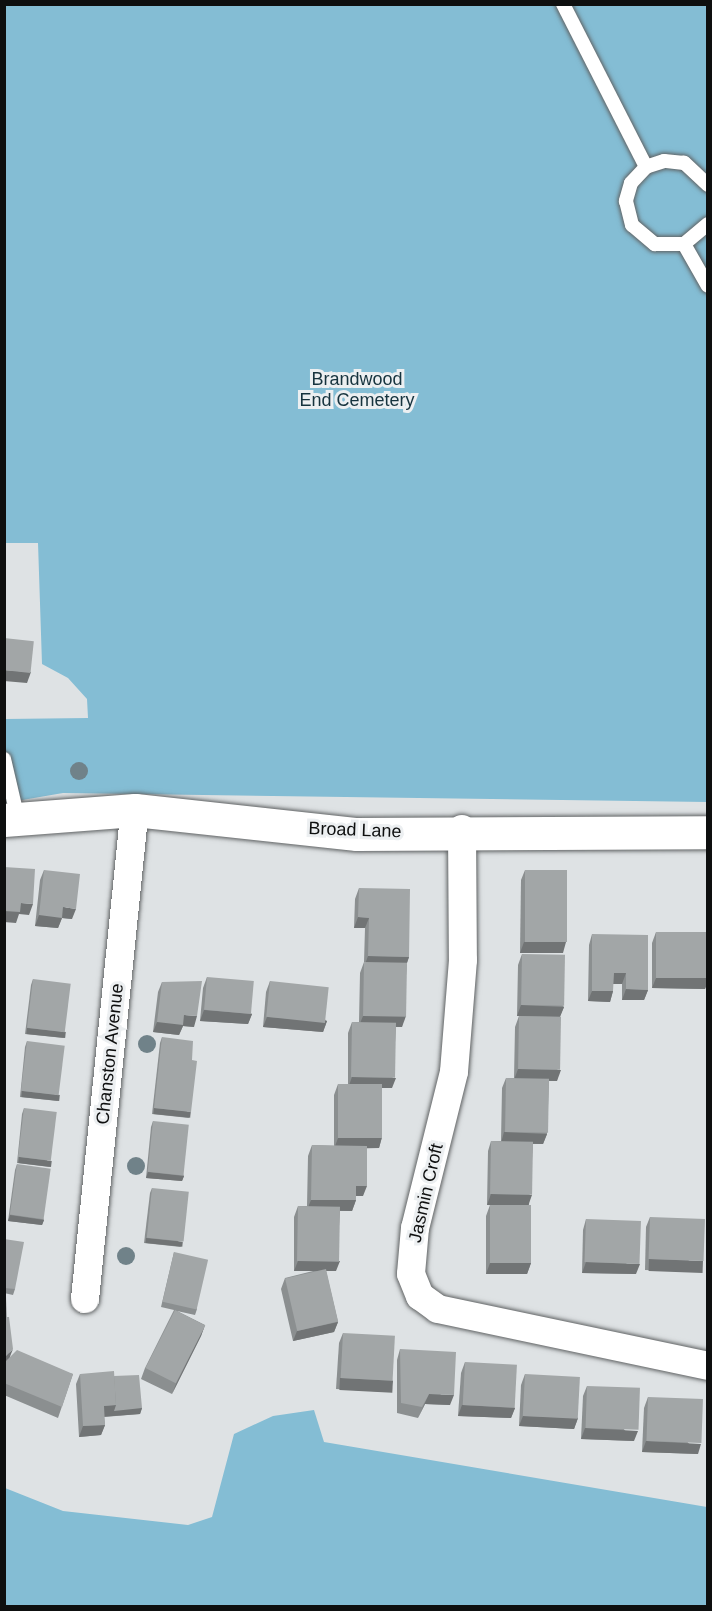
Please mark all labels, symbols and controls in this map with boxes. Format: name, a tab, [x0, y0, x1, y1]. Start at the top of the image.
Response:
park label: Brandwood End Cemetery	[299, 369, 415, 412]
street label: Broad Lane	[308, 818, 402, 842]
street label: Chanston Avenue	[92, 982, 128, 1126]
street label: Jasmin Croft	[404, 1141, 448, 1245]

